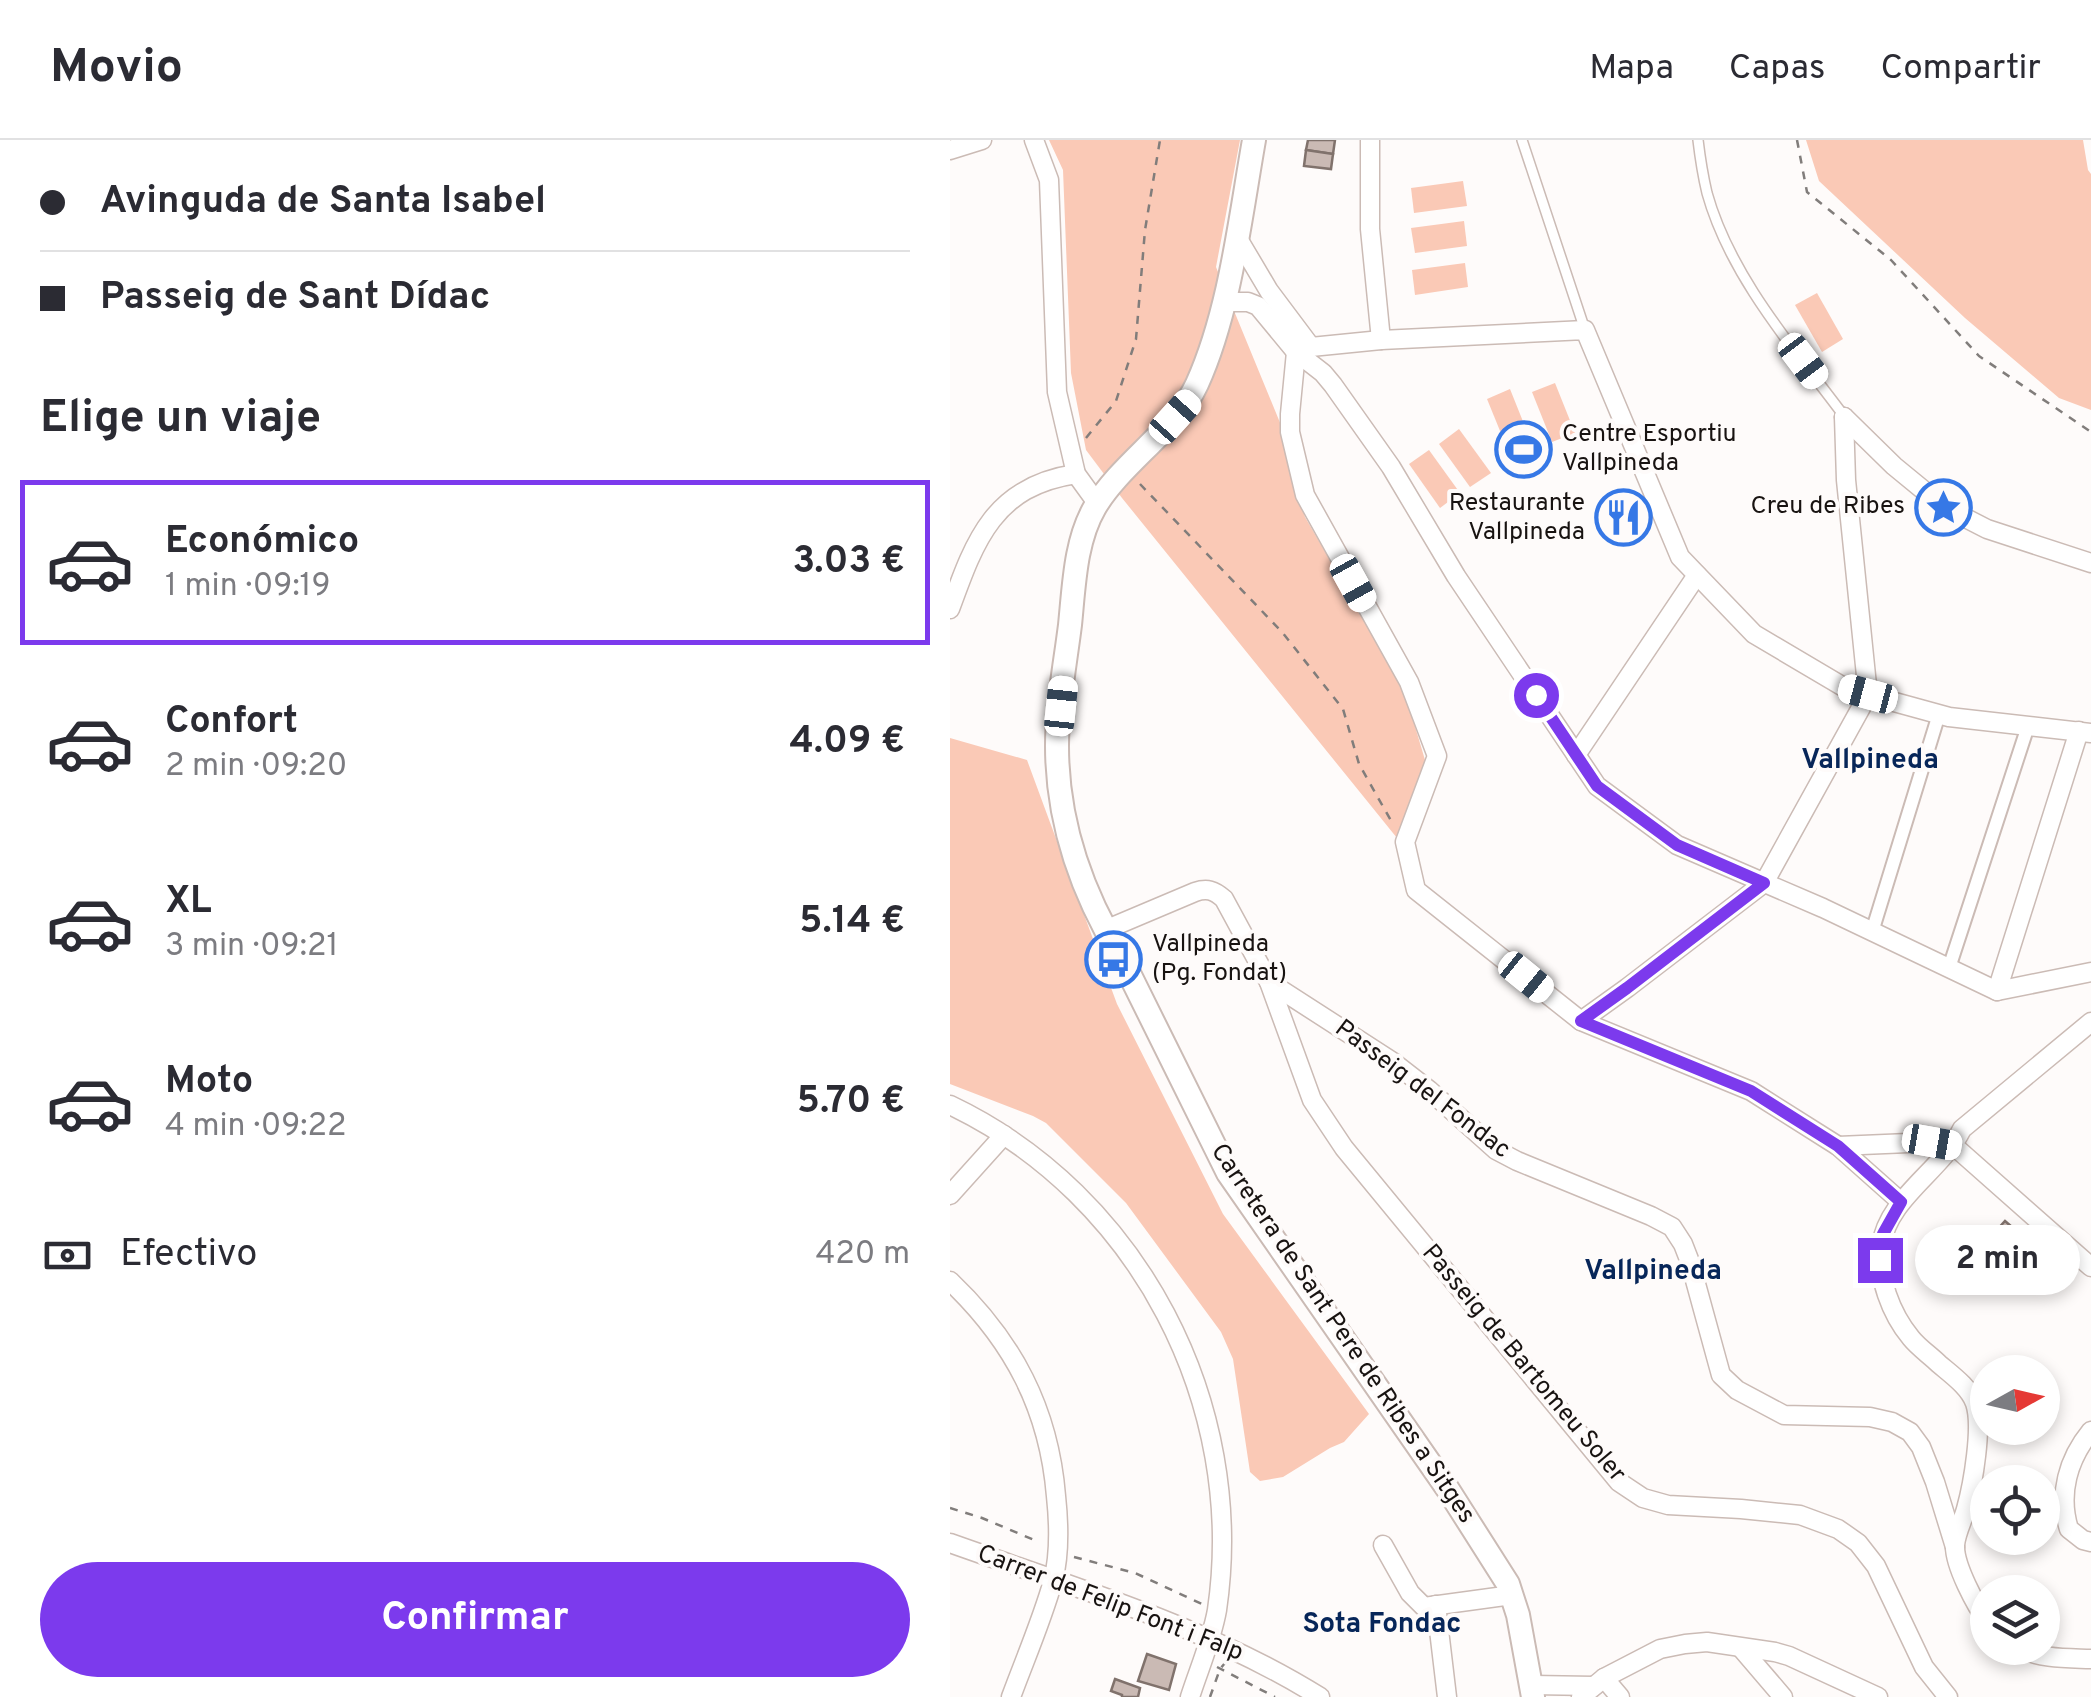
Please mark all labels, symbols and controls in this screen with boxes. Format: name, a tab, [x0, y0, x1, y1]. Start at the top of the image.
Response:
text: Movio	[50, 39, 183, 99]
text: Mapa	[1589, 47, 1674, 91]
text: Capas	[1729, 47, 1825, 91]
text: Compartir	[1880, 47, 2041, 91]
text: Avinguda de Santa Isabel	[100, 178, 546, 227]
text: Passeig de Sant Dídac	[100, 274, 490, 323]
car	[1773, 328, 1833, 394]
car	[1144, 385, 1206, 449]
text: Elige un viaje	[40, 391, 321, 448]
sports icon: Centre Esportiu Vallpineda	[1493, 419, 1553, 479]
place label: Centre Esportiu Vallpineda	[1562, 419, 1737, 480]
place icon: Creu de Ribes	[1914, 477, 1974, 537]
place label: Restaurante Vallpineda	[1449, 488, 1585, 549]
restaurant icon: Restaurante Vallpineda	[1594, 488, 1654, 548]
place label: Creu de Ribes	[1751, 491, 1905, 523]
icon: car	[45, 518, 135, 608]
text: Económico	[165, 518, 359, 567]
text: 3.03 €	[792, 538, 905, 587]
car	[1325, 549, 1381, 617]
text: 1 min · 09:19	[165, 567, 331, 607]
car	[1835, 672, 1901, 716]
route start	[1514, 673, 1559, 718]
car	[1043, 675, 1079, 737]
icon: car	[45, 698, 135, 788]
text: Confort	[165, 698, 298, 747]
text: 4.09 €	[789, 718, 905, 767]
district label: Vallpineda	[1801, 743, 1939, 779]
text: 2 min · 09:20	[165, 747, 347, 787]
icon: car	[45, 878, 135, 968]
text: XL	[165, 878, 212, 927]
text: 5.14 €	[799, 898, 905, 947]
text: 3 min · 09:21	[165, 927, 338, 967]
bus stop icon: Vallpineda (Pg. Fondat)	[1083, 929, 1143, 989]
place label: Vallpineda (Pg. Fondat)	[1152, 929, 1287, 990]
car	[1493, 946, 1559, 1008]
street label: Passeig del Fondac	[1328, 1014, 1516, 1166]
icon: car	[45, 1058, 135, 1148]
text: Moto	[165, 1058, 253, 1107]
text: 5.70 €	[797, 1078, 905, 1127]
text: 4 min · 09:22	[165, 1107, 347, 1147]
car	[1900, 1122, 1964, 1162]
street label: Carretera de Sant Pere de Ribes a Sitges	[1202, 1138, 1482, 1530]
callout: 2 min	[1915, 1225, 2080, 1295]
icon: cash	[40, 1228, 95, 1283]
text: Efectivo	[120, 1231, 258, 1280]
text: 420 m	[815, 1235, 910, 1275]
street label: Passeig de Bartomeu Soler	[1414, 1238, 1632, 1490]
route end	[1858, 1238, 1903, 1283]
text: 2 min	[1956, 1240, 2039, 1280]
district label: Vallpineda	[1584, 1254, 1722, 1290]
north arrow	[1970, 1355, 2060, 1445]
map controls	[1970, 1355, 2060, 1665]
button: locate	[1970, 1465, 2060, 1555]
street label: Carrer de Felip Font i Falp	[972, 1538, 1248, 1670]
button: Confirmar	[40, 1562, 910, 1677]
button: layers	[1970, 1575, 2060, 1665]
district label: Sota Fondac	[1302, 1607, 1462, 1643]

